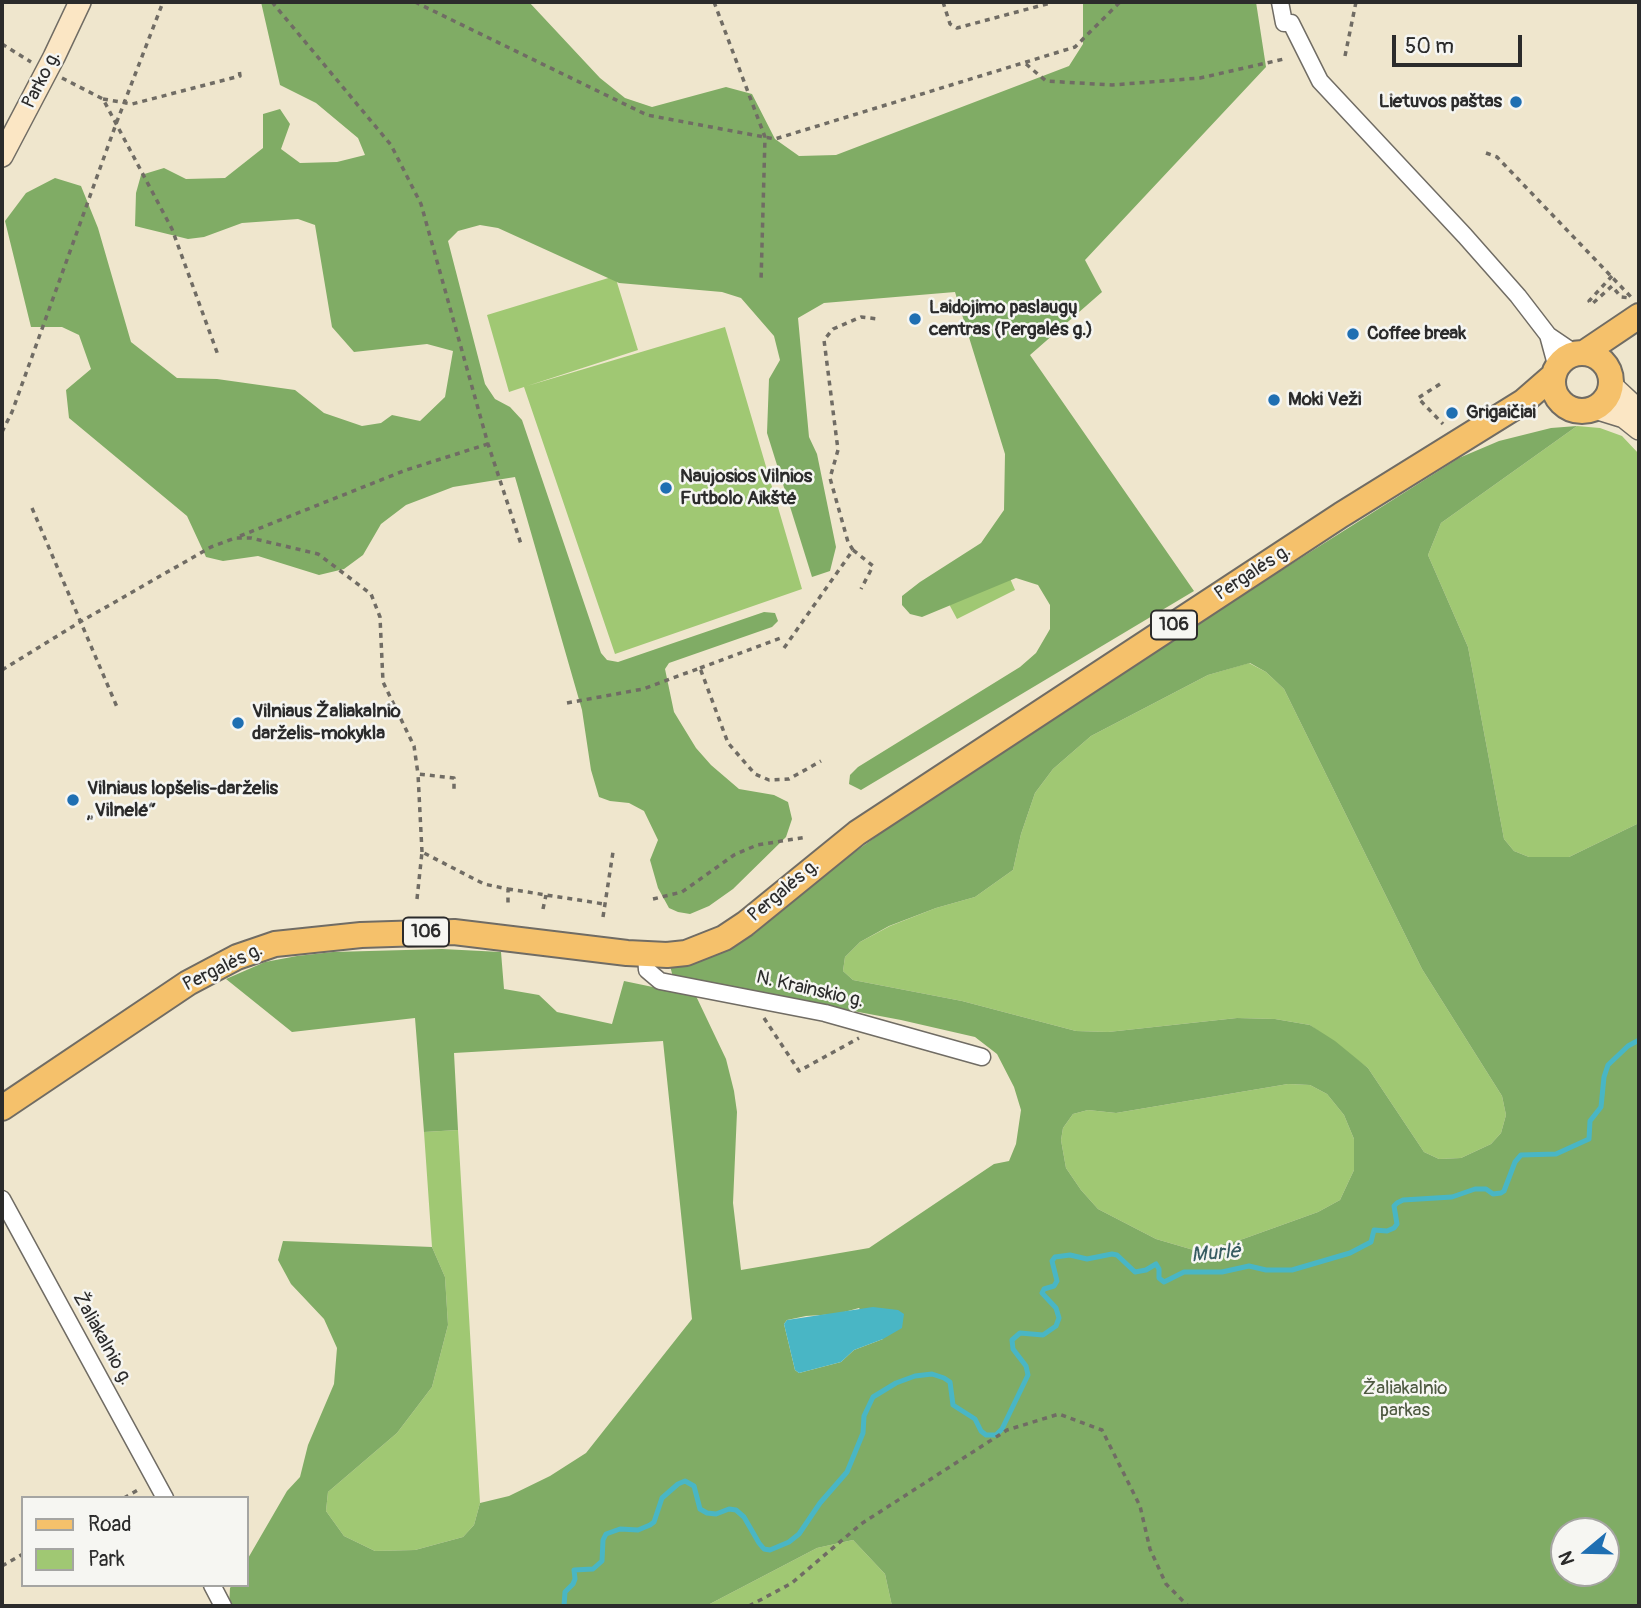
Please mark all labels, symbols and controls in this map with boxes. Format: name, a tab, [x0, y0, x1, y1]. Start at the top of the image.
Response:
scale bar	[1396, 21, 1526, 65]
text: 50 m	[1405, 33, 1454, 60]
street label: Parko g.	[18, 48, 66, 112]
place label: Lietuvos paštas	[1379, 91, 1502, 113]
marker: Lietuvos paštas	[1508, 94, 1524, 110]
place label: Laidojimo paslaugų centras (Pergalės g.)	[929, 297, 1093, 341]
marker: Laidojimo paslaugų centras (Pergalės g.)	[907, 311, 923, 327]
place label: Coffee break	[1367, 323, 1466, 345]
marker: Coffee break	[1345, 326, 1361, 342]
place label: Moki Veži	[1288, 389, 1361, 411]
marker: Moki Veži	[1266, 392, 1282, 408]
place label: Grigaičiai	[1466, 402, 1536, 424]
marker: Grigaičiai	[1444, 405, 1460, 421]
place label: Naujosios Vilnios Futbolo Aikštė	[680, 466, 812, 510]
marker: Naujosios Vilnios Futbolo Aikštė	[658, 480, 674, 496]
street label: Pergalės g.	[1211, 540, 1295, 606]
road number: 106	[1151, 610, 1197, 640]
place label: Vilniaus Žaliakalnio darželis-mokykla	[252, 701, 401, 745]
marker: Vilniaus Žaliakalnio darželis-mokykla	[230, 715, 246, 731]
place label: Vilniaus lopšelis-darželis „Vilnelė“	[87, 778, 278, 822]
marker: Vilniaus lopšelis-darželis „Vilnelė“	[65, 792, 81, 808]
street label: Pergalės g.	[744, 855, 824, 927]
road number: 106	[403, 917, 449, 946]
street label: Pergalės g.	[179, 939, 267, 997]
street label: N. Krainskio g.	[754, 967, 866, 1013]
water label: Murlė	[1190, 1239, 1242, 1269]
street label: Žaliakalnio g.	[67, 1289, 137, 1389]
park label: Žaliakalnio parkas	[1363, 1378, 1447, 1422]
legend	[21, 1496, 248, 1587]
text: Road	[88, 1511, 132, 1538]
north arrow	[1550, 1517, 1620, 1587]
text: Park	[88, 1546, 125, 1573]
text: N	[1554, 1548, 1580, 1568]

